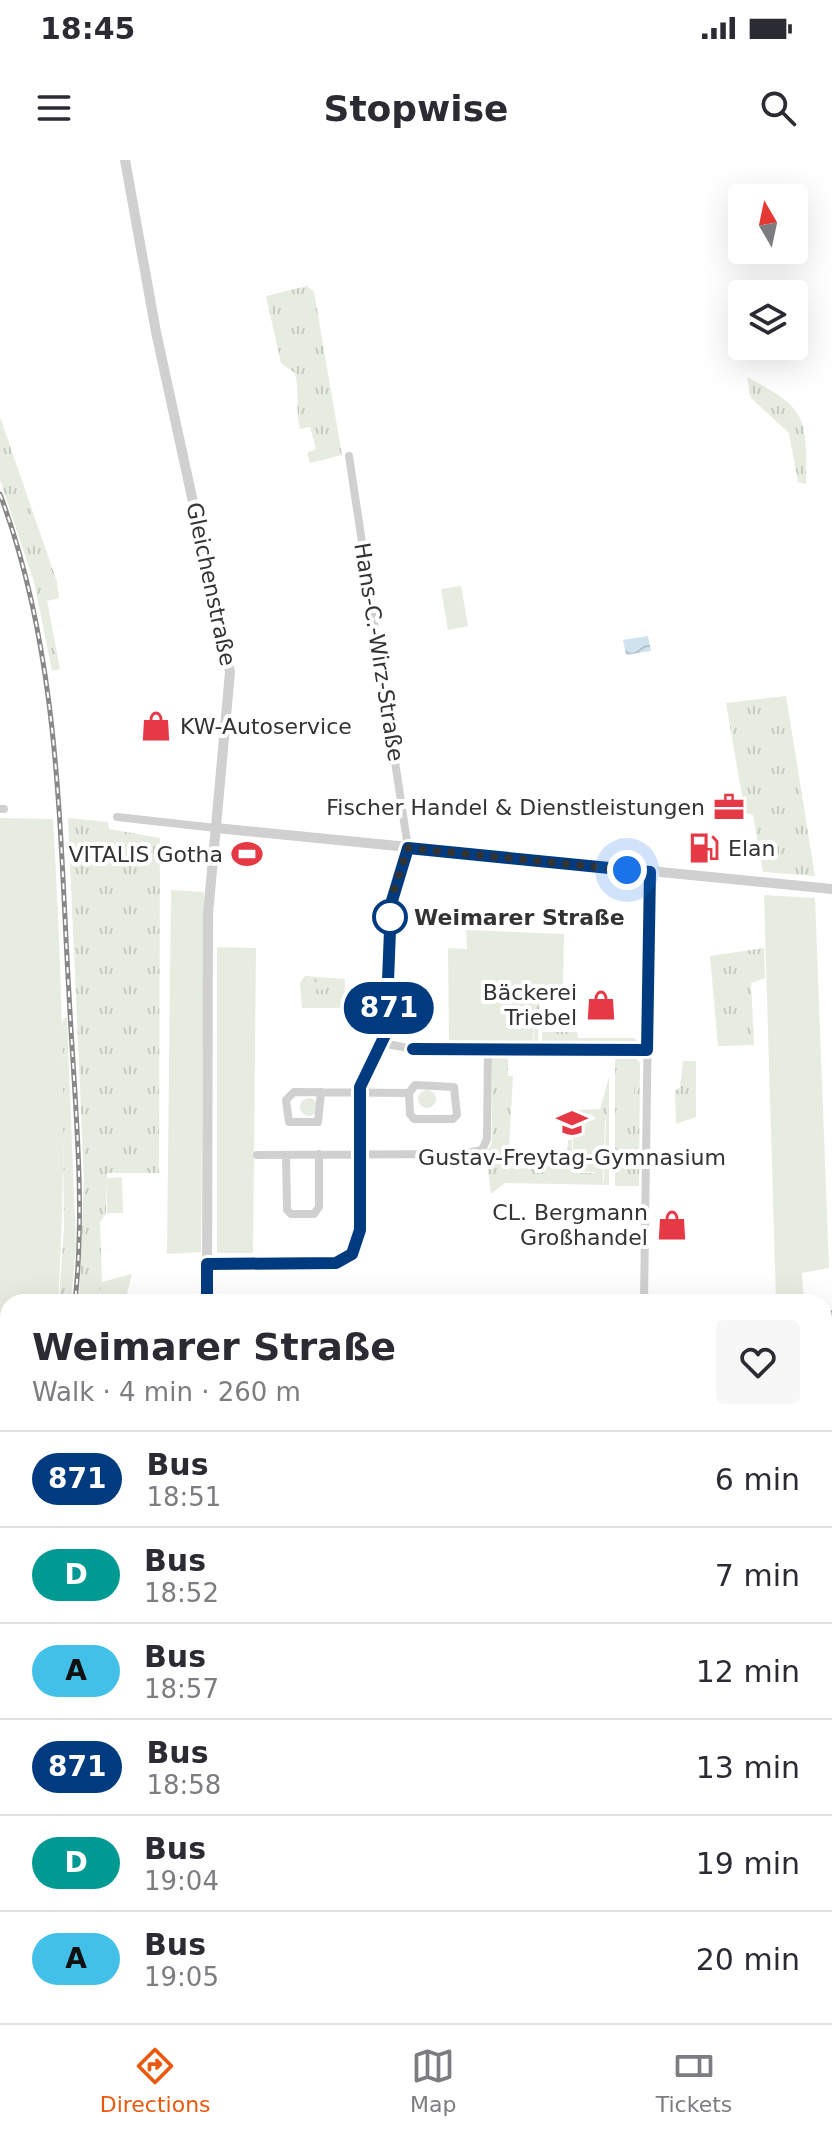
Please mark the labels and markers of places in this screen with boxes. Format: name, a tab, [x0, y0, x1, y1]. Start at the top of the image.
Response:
shop icon: KW-Autoservice	[139, 709, 173, 743]
place label: KW-Autoservice	[180, 714, 352, 739]
office icon: Fischer Handel & Dienstleistungen	[712, 790, 746, 824]
place label: Fischer Handel & Dienstleistungen	[326, 795, 705, 820]
fuel station icon: Elan	[687, 831, 721, 865]
place label: Elan	[728, 836, 775, 861]
sports icon: VITALIS Gotha	[230, 837, 264, 871]
place label: VITALIS Gotha	[68, 842, 223, 867]
marker: Weimarer Straße	[373, 900, 407, 934]
place label: Weimarer Straße	[414, 905, 625, 930]
place label: Bäckerei Triebel	[483, 980, 577, 1030]
shop icon: Bäckerei Triebel	[584, 988, 618, 1022]
school or university icon: Gustav-Freytag-Gymnasium	[555, 1106, 589, 1140]
place label: Gustav-Freytag-Gymnasium	[418, 1145, 726, 1170]
place label: CL. Bergmann Großhandel	[492, 1200, 648, 1250]
shop icon: CL. Bergmann Großhandel	[655, 1208, 689, 1242]

